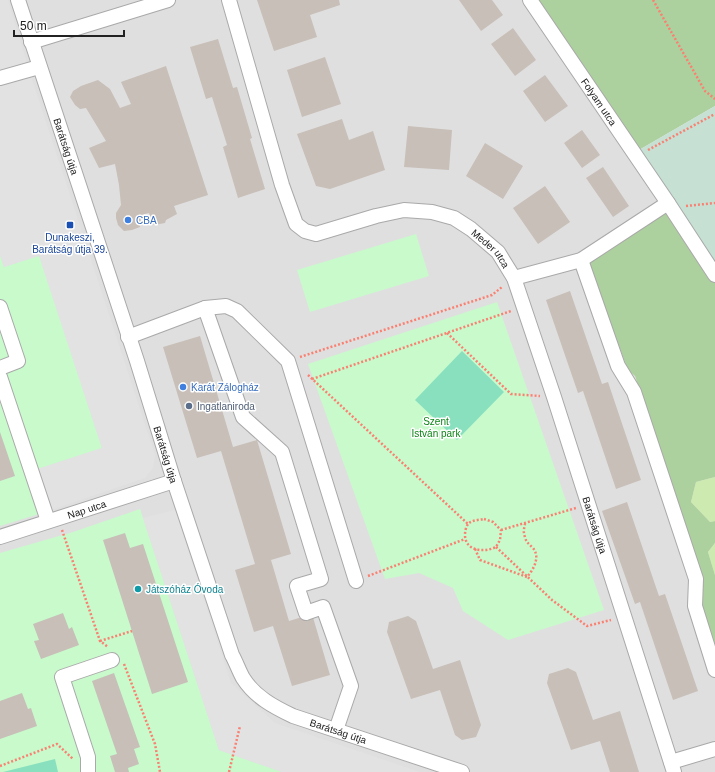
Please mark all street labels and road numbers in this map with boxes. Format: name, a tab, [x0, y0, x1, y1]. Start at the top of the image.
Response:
street label: Folyam utca	[579, 76, 619, 128]
street label: Barátság útja	[52, 117, 81, 176]
street label: Meder utca	[470, 227, 512, 270]
street label: Barátság útja	[152, 425, 180, 485]
street label: Barátság útja	[581, 495, 609, 555]
street label: Nap utca	[66, 498, 108, 520]
street label: Barátság útja	[309, 717, 368, 746]

